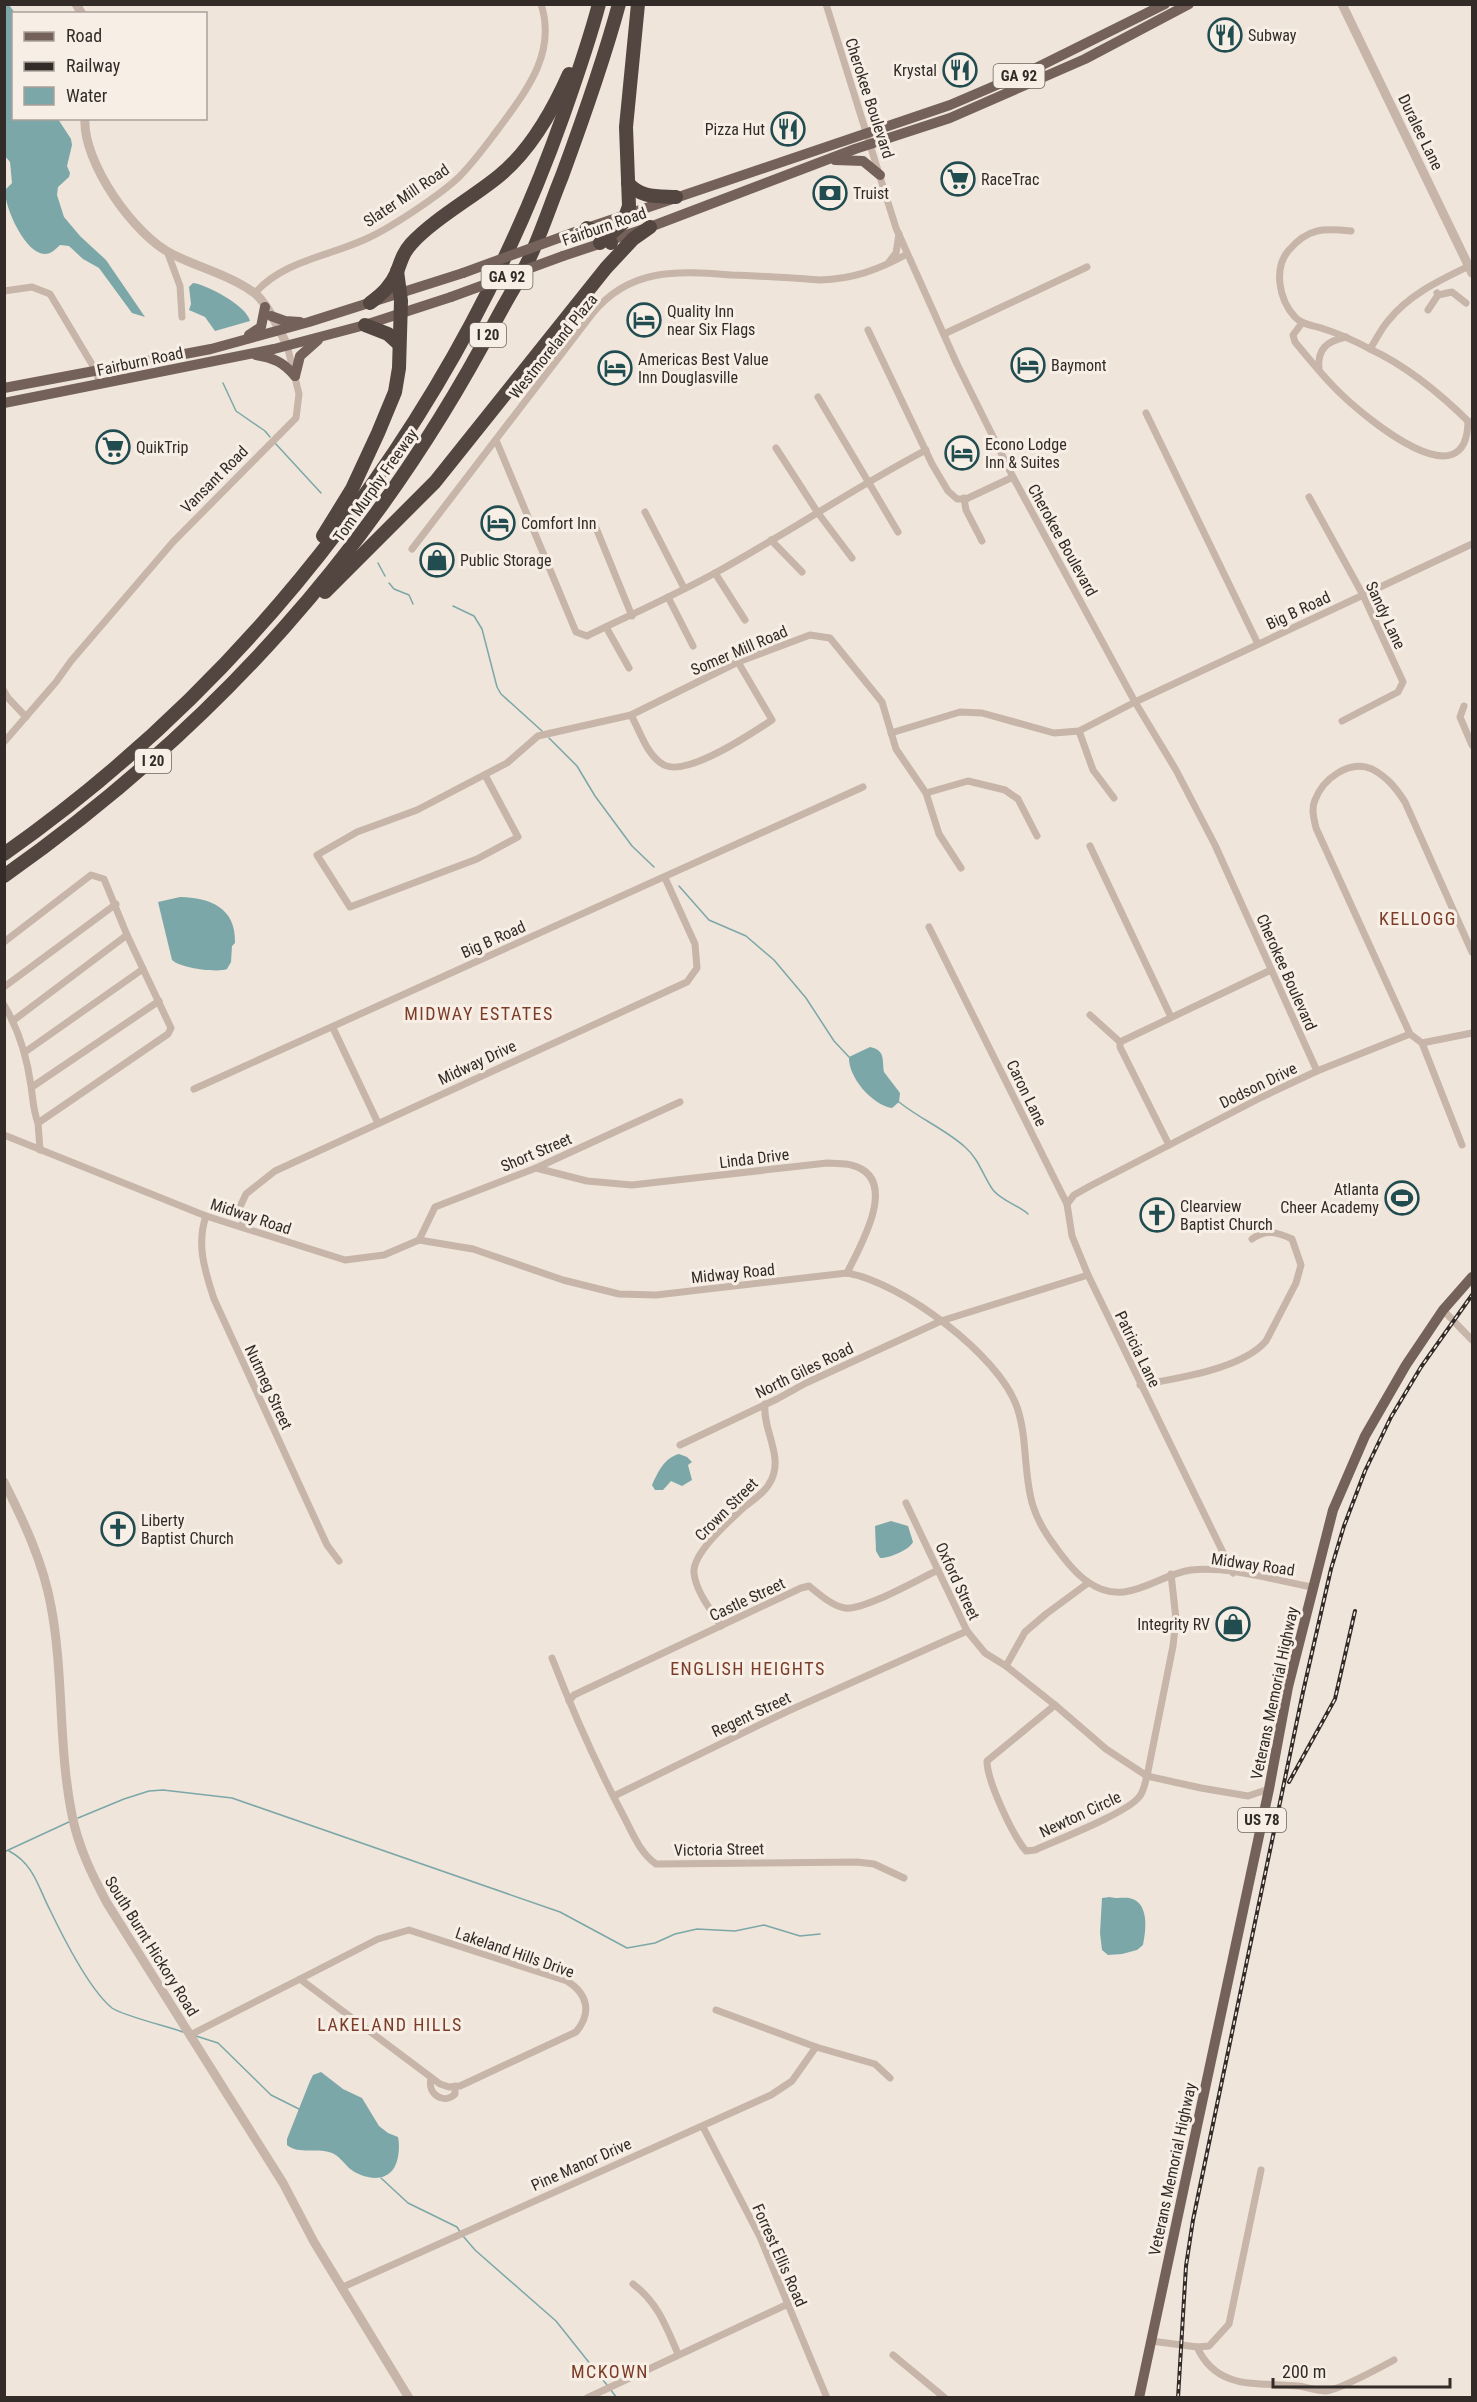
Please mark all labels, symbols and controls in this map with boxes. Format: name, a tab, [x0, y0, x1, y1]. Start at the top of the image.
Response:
legend	[12, 12, 207, 120]
restaurant icon: Subway	[1207, 17, 1243, 53]
text: Road	[66, 25, 102, 46]
place label: Subway	[1248, 26, 1297, 45]
street label: Cherokee Boulevard	[841, 36, 898, 161]
restaurant icon: Krystal	[942, 52, 978, 88]
text: Railway	[66, 55, 121, 76]
place label: Krystal	[893, 61, 937, 80]
road number: GA 92	[994, 64, 1044, 88]
text: Water	[66, 85, 108, 106]
street label: Duralee Lane	[1394, 91, 1447, 173]
restaurant icon: Pizza Hut	[770, 111, 806, 147]
place label: Pizza Hut	[705, 120, 765, 139]
street label: Slater Mill Road	[360, 160, 453, 231]
supermarket icon: RaceTrac	[940, 161, 976, 197]
place label: RaceTrac	[981, 170, 1039, 189]
bank icon: Truist	[812, 175, 848, 211]
place label: Truist	[853, 184, 889, 203]
street label: Fairburn Road	[560, 203, 649, 250]
road number: GA 92	[482, 265, 532, 289]
street label: Westmoreland Plaza	[505, 290, 601, 403]
hotel icon: Quality Inn near Six Flags	[626, 302, 662, 338]
place label: Quality Inn near Six Flags	[667, 302, 755, 339]
road number: I 20	[470, 323, 506, 347]
street label: Fairburn Road	[95, 343, 185, 380]
hotel icon: Baymont	[1010, 347, 1046, 383]
hotel icon: Americas Best Value Inn Douglasville	[597, 350, 633, 386]
place label: Americas Best Value Inn Douglasville	[638, 350, 768, 387]
place label: Baymont	[1051, 356, 1107, 375]
street label: Tom Murphy Freeway	[329, 425, 422, 546]
supermarket icon: QuikTrip	[95, 429, 131, 465]
hotel icon: Econo Lodge Inn & Suites	[944, 435, 980, 471]
place label: Econo Lodge Inn & Suites	[985, 435, 1067, 472]
place label: QuikTrip	[136, 438, 189, 457]
street label: Vansant Road	[177, 442, 252, 517]
street label: Cherokee Boulevard	[1024, 481, 1101, 600]
hotel icon: Comfort Inn	[480, 505, 516, 541]
place label: Comfort Inn	[521, 514, 596, 533]
shop icon: Public Storage	[419, 542, 455, 578]
place label: Public Storage	[460, 551, 551, 570]
street label: Sandy Lane	[1362, 578, 1409, 652]
street label: Big B Road	[1263, 587, 1333, 634]
street label: Somer Mill Road	[688, 622, 790, 679]
road number: I 20	[135, 749, 171, 773]
district label: KELLOGG	[1379, 908, 1457, 929]
street label: Cherokee Boulevard	[1252, 911, 1321, 1033]
street label: Big B Road	[458, 917, 528, 962]
district label: MIDWAY ESTATES	[404, 1003, 554, 1024]
street label: Midway Drive	[435, 1036, 519, 1089]
street label: Caron Lane	[1002, 1057, 1051, 1129]
street label: Dodson Drive	[1216, 1059, 1300, 1112]
street label: Short Street	[498, 1129, 575, 1176]
street label: Linda Drive	[718, 1145, 790, 1172]
place label: Atlanta Cheer Academy	[1280, 1180, 1379, 1217]
sports icon: Atlanta Cheer Academy	[1384, 1180, 1420, 1216]
street label: Midway Road	[208, 1194, 294, 1239]
church icon: Clearview Baptist Church	[1139, 1197, 1175, 1233]
place label: Clearview Baptist Church	[1180, 1197, 1273, 1234]
street label: Midway Road	[690, 1260, 776, 1287]
street label: Patricia Lane	[1111, 1308, 1164, 1391]
street label: North Giles Road	[752, 1339, 856, 1402]
street label: Nutmeg Street	[241, 1342, 296, 1433]
street label: Crown Street	[691, 1474, 762, 1545]
church icon: Liberty Baptist Church	[100, 1511, 136, 1547]
place label: Liberty Baptist Church	[141, 1511, 234, 1548]
street label: Oxford Street	[931, 1539, 984, 1623]
street label: Midway Road	[1210, 1549, 1296, 1580]
street label: Castle Street	[706, 1574, 788, 1625]
street label: Veterans Memorial Highway	[1247, 1605, 1302, 1781]
shop icon: Integrity RV	[1215, 1606, 1251, 1642]
place label: Integrity RV	[1137, 1615, 1210, 1634]
district label: ENGLISH HEIGHTS	[670, 1658, 826, 1679]
street label: Regent Street	[709, 1688, 794, 1741]
street label: Newton Circle	[1036, 1787, 1124, 1842]
road number: US 78	[1238, 1808, 1286, 1832]
street label: Victoria Street	[674, 1839, 764, 1860]
street label: South Burnt Hickory Road	[101, 1873, 202, 2020]
street label: Lakeland Hills Drive	[453, 1923, 577, 1982]
district label: LAKELAND HILLS	[317, 2014, 463, 2035]
street label: Veterans Memorial Highway	[1145, 2081, 1200, 2257]
street label: Pine Manor Drive	[528, 2134, 634, 2195]
street label: Forrest Ellis Road	[748, 2201, 811, 2310]
scale bar	[1273, 2351, 1450, 2389]
district label: MCKOWN	[571, 2361, 649, 2382]
text: 200 m	[1282, 2361, 1326, 2382]

